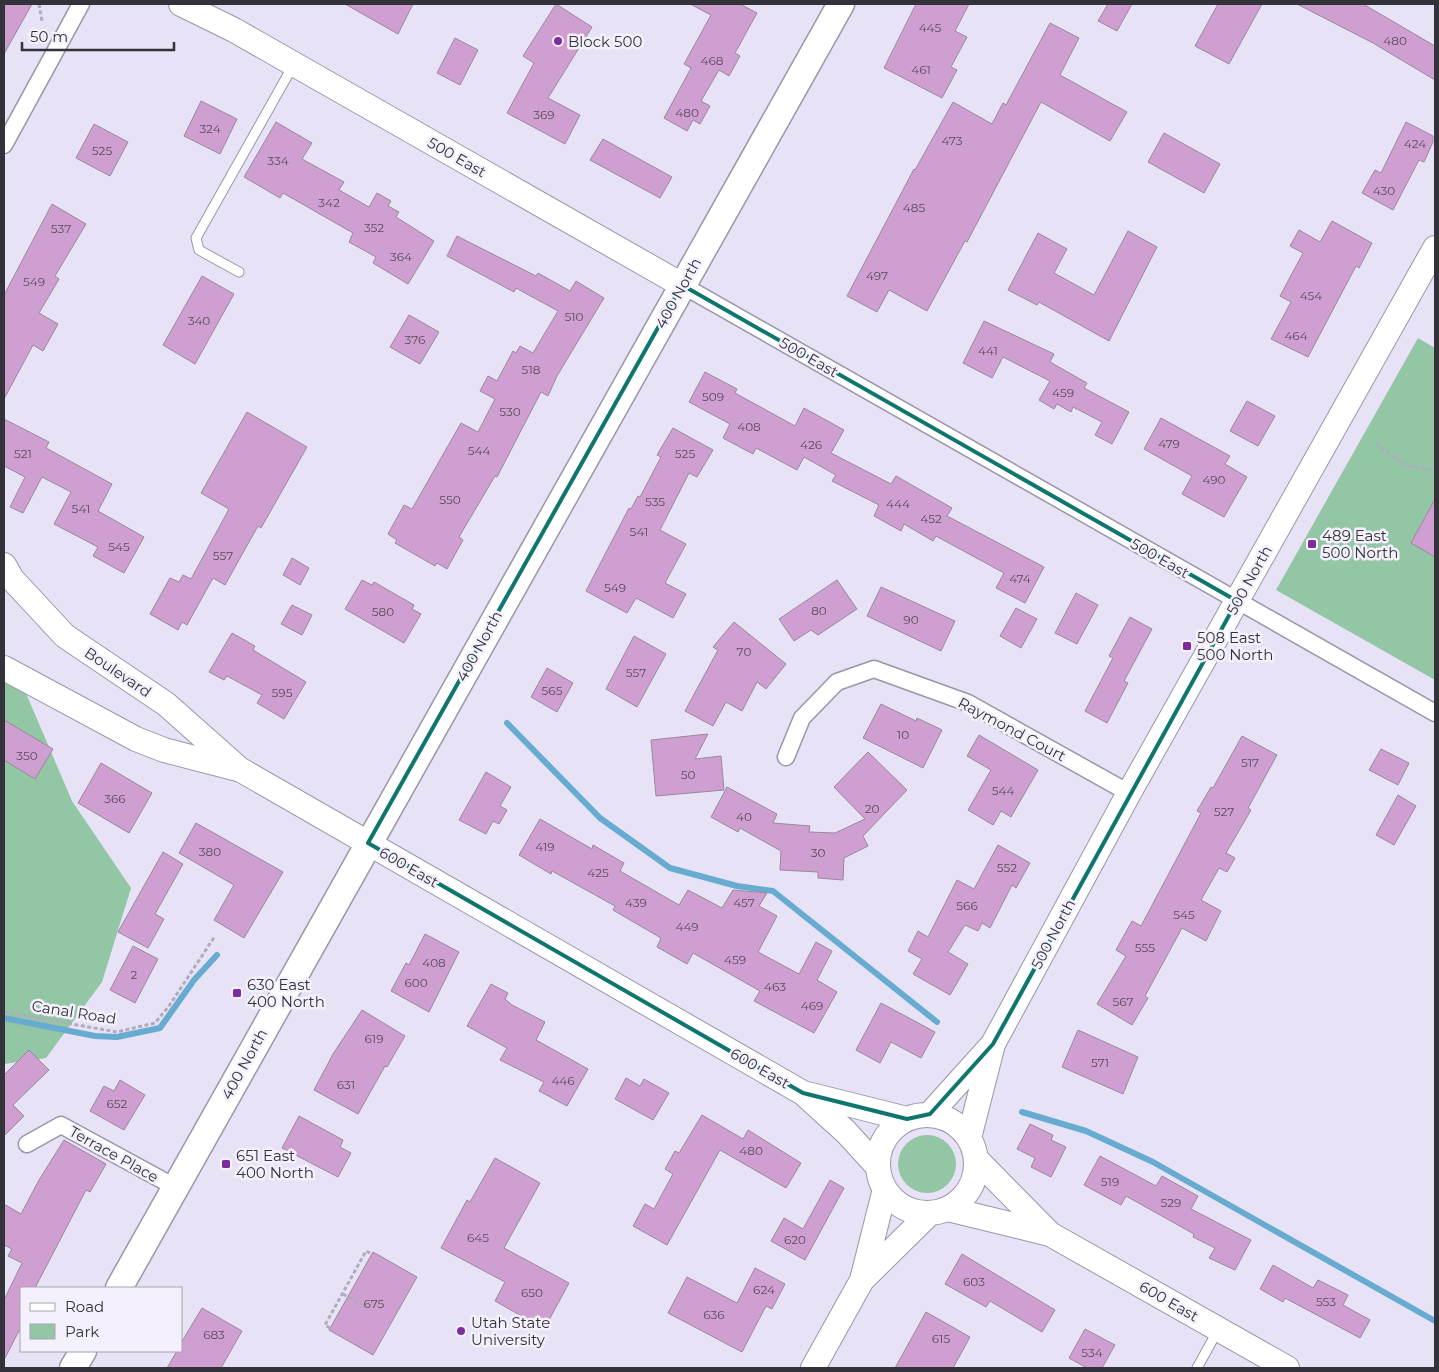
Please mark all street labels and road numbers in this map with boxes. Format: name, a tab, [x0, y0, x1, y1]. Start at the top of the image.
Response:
street label: 500 East	[424, 133, 490, 181]
street label: 400 North	[651, 254, 705, 332]
street label: 500 East	[776, 333, 842, 381]
street label: 500 East	[1127, 534, 1193, 582]
street label: 500 North	[1222, 542, 1276, 618]
street label: 400 North	[452, 607, 506, 685]
street label: Boulevard	[81, 643, 155, 701]
street label: Raymond Court	[955, 693, 1069, 765]
street label: 600 East	[376, 842, 442, 892]
street label: 500 North	[1027, 896, 1079, 972]
street label: Canal Road	[30, 996, 118, 1028]
street label: 400 North	[217, 1025, 271, 1103]
street label: 600 East	[727, 1043, 793, 1093]
street label: Terrace Place	[66, 1122, 162, 1186]
street label: 600 East	[1136, 1276, 1202, 1326]

